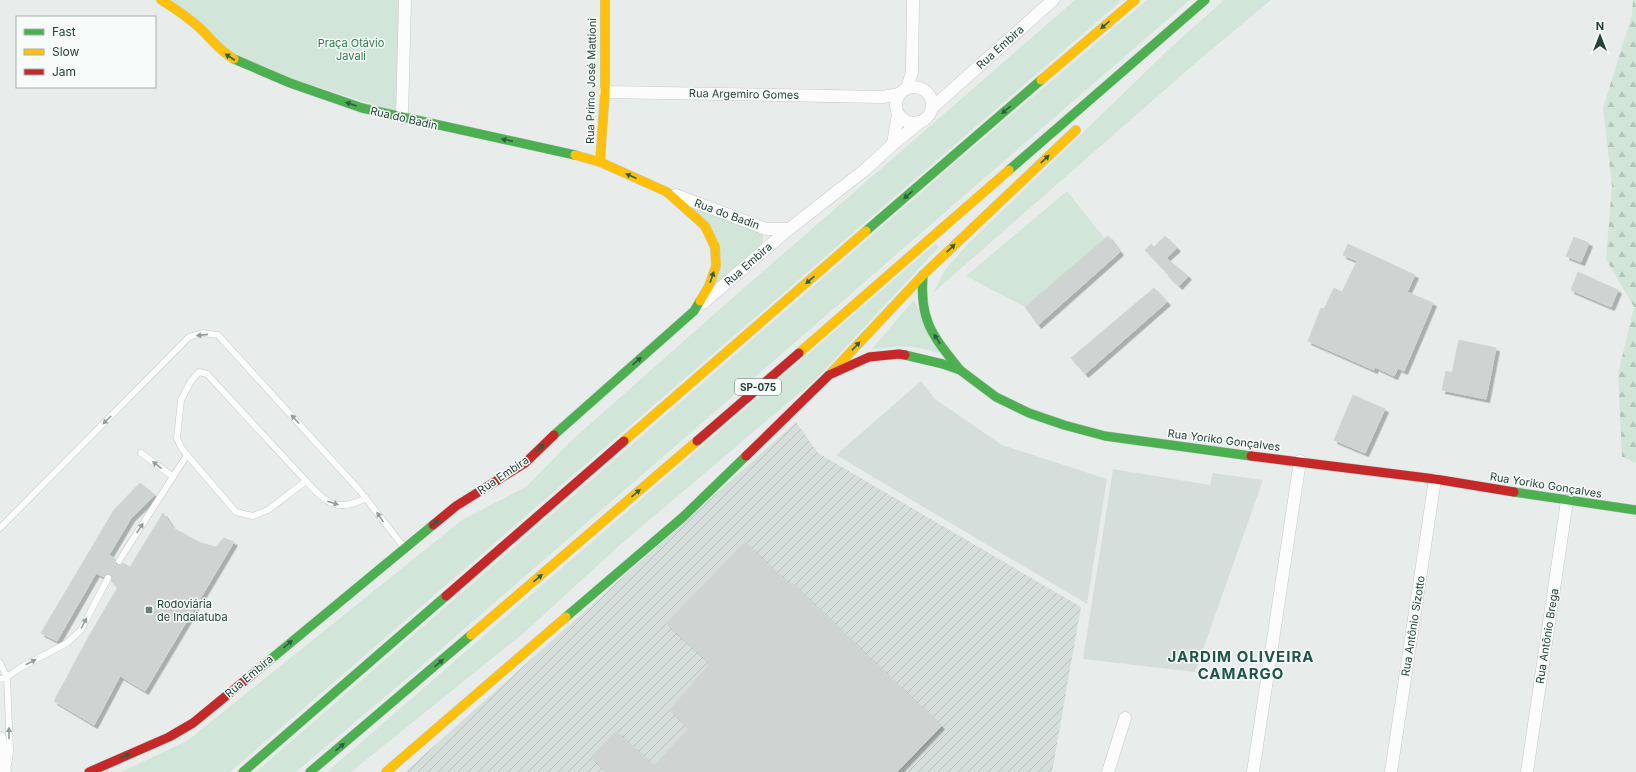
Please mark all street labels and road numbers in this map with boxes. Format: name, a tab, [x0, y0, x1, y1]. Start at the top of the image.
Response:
street label: Rua Primo José Mattioni	[583, 18, 599, 144]
street label: Rua Embira	[973, 22, 1027, 72]
street label: Rua Argemiro Gomes	[689, 86, 799, 102]
street label: Rua do Badin	[369, 103, 439, 133]
street label: Rua do Badin	[692, 196, 762, 232]
street label: Rua Embira	[721, 239, 775, 289]
road number: SP-075	[735, 379, 781, 395]
street label: Rua Yoriko Gonçalves	[1167, 426, 1281, 454]
street label: Rua Embira	[475, 453, 531, 497]
street label: Rua Yoriko Gonçalves	[1489, 469, 1603, 501]
street label: Rua Antônio Sizotto	[1398, 574, 1428, 677]
street label: Rua Antônio Brega	[1533, 587, 1561, 685]
street label: Rua Embira	[222, 652, 276, 700]

